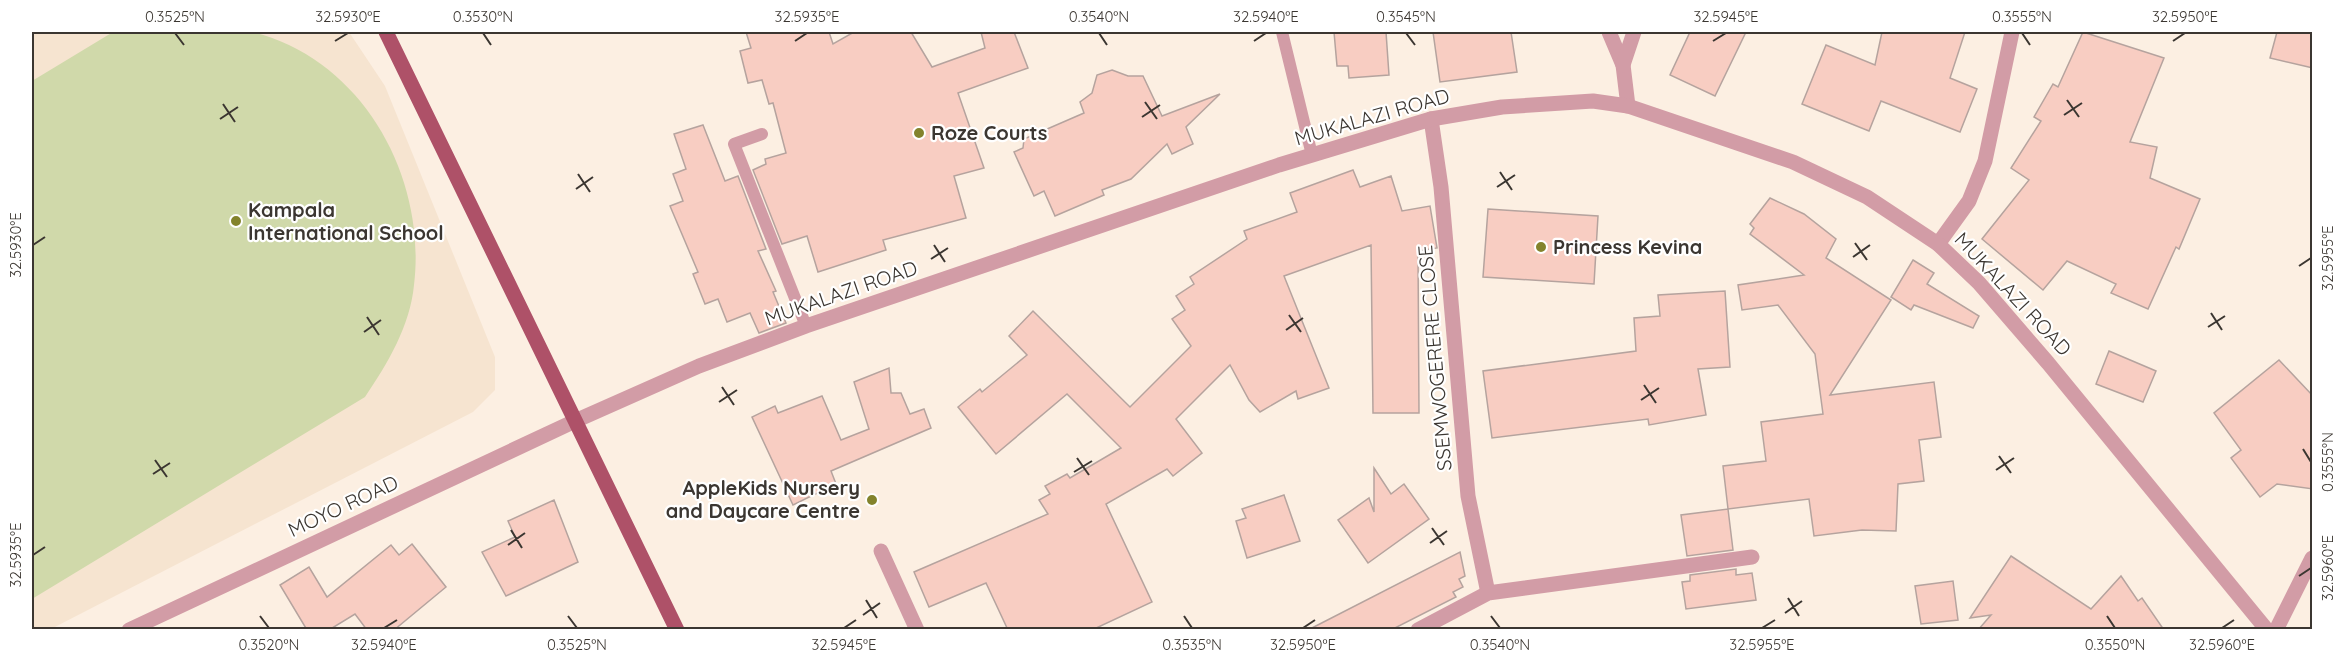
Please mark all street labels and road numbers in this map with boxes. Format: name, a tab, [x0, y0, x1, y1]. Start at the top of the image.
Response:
street label: MUKALAZI ROAD	[1292, 82, 1452, 151]
street label: MUKALAZI ROAD	[1950, 227, 2077, 361]
street label: SSEMWOGERERE CLOSE	[1412, 244, 1457, 472]
street label: MUKALAZI ROAD	[761, 255, 921, 330]
street label: MOYO ROAD	[284, 469, 402, 542]

